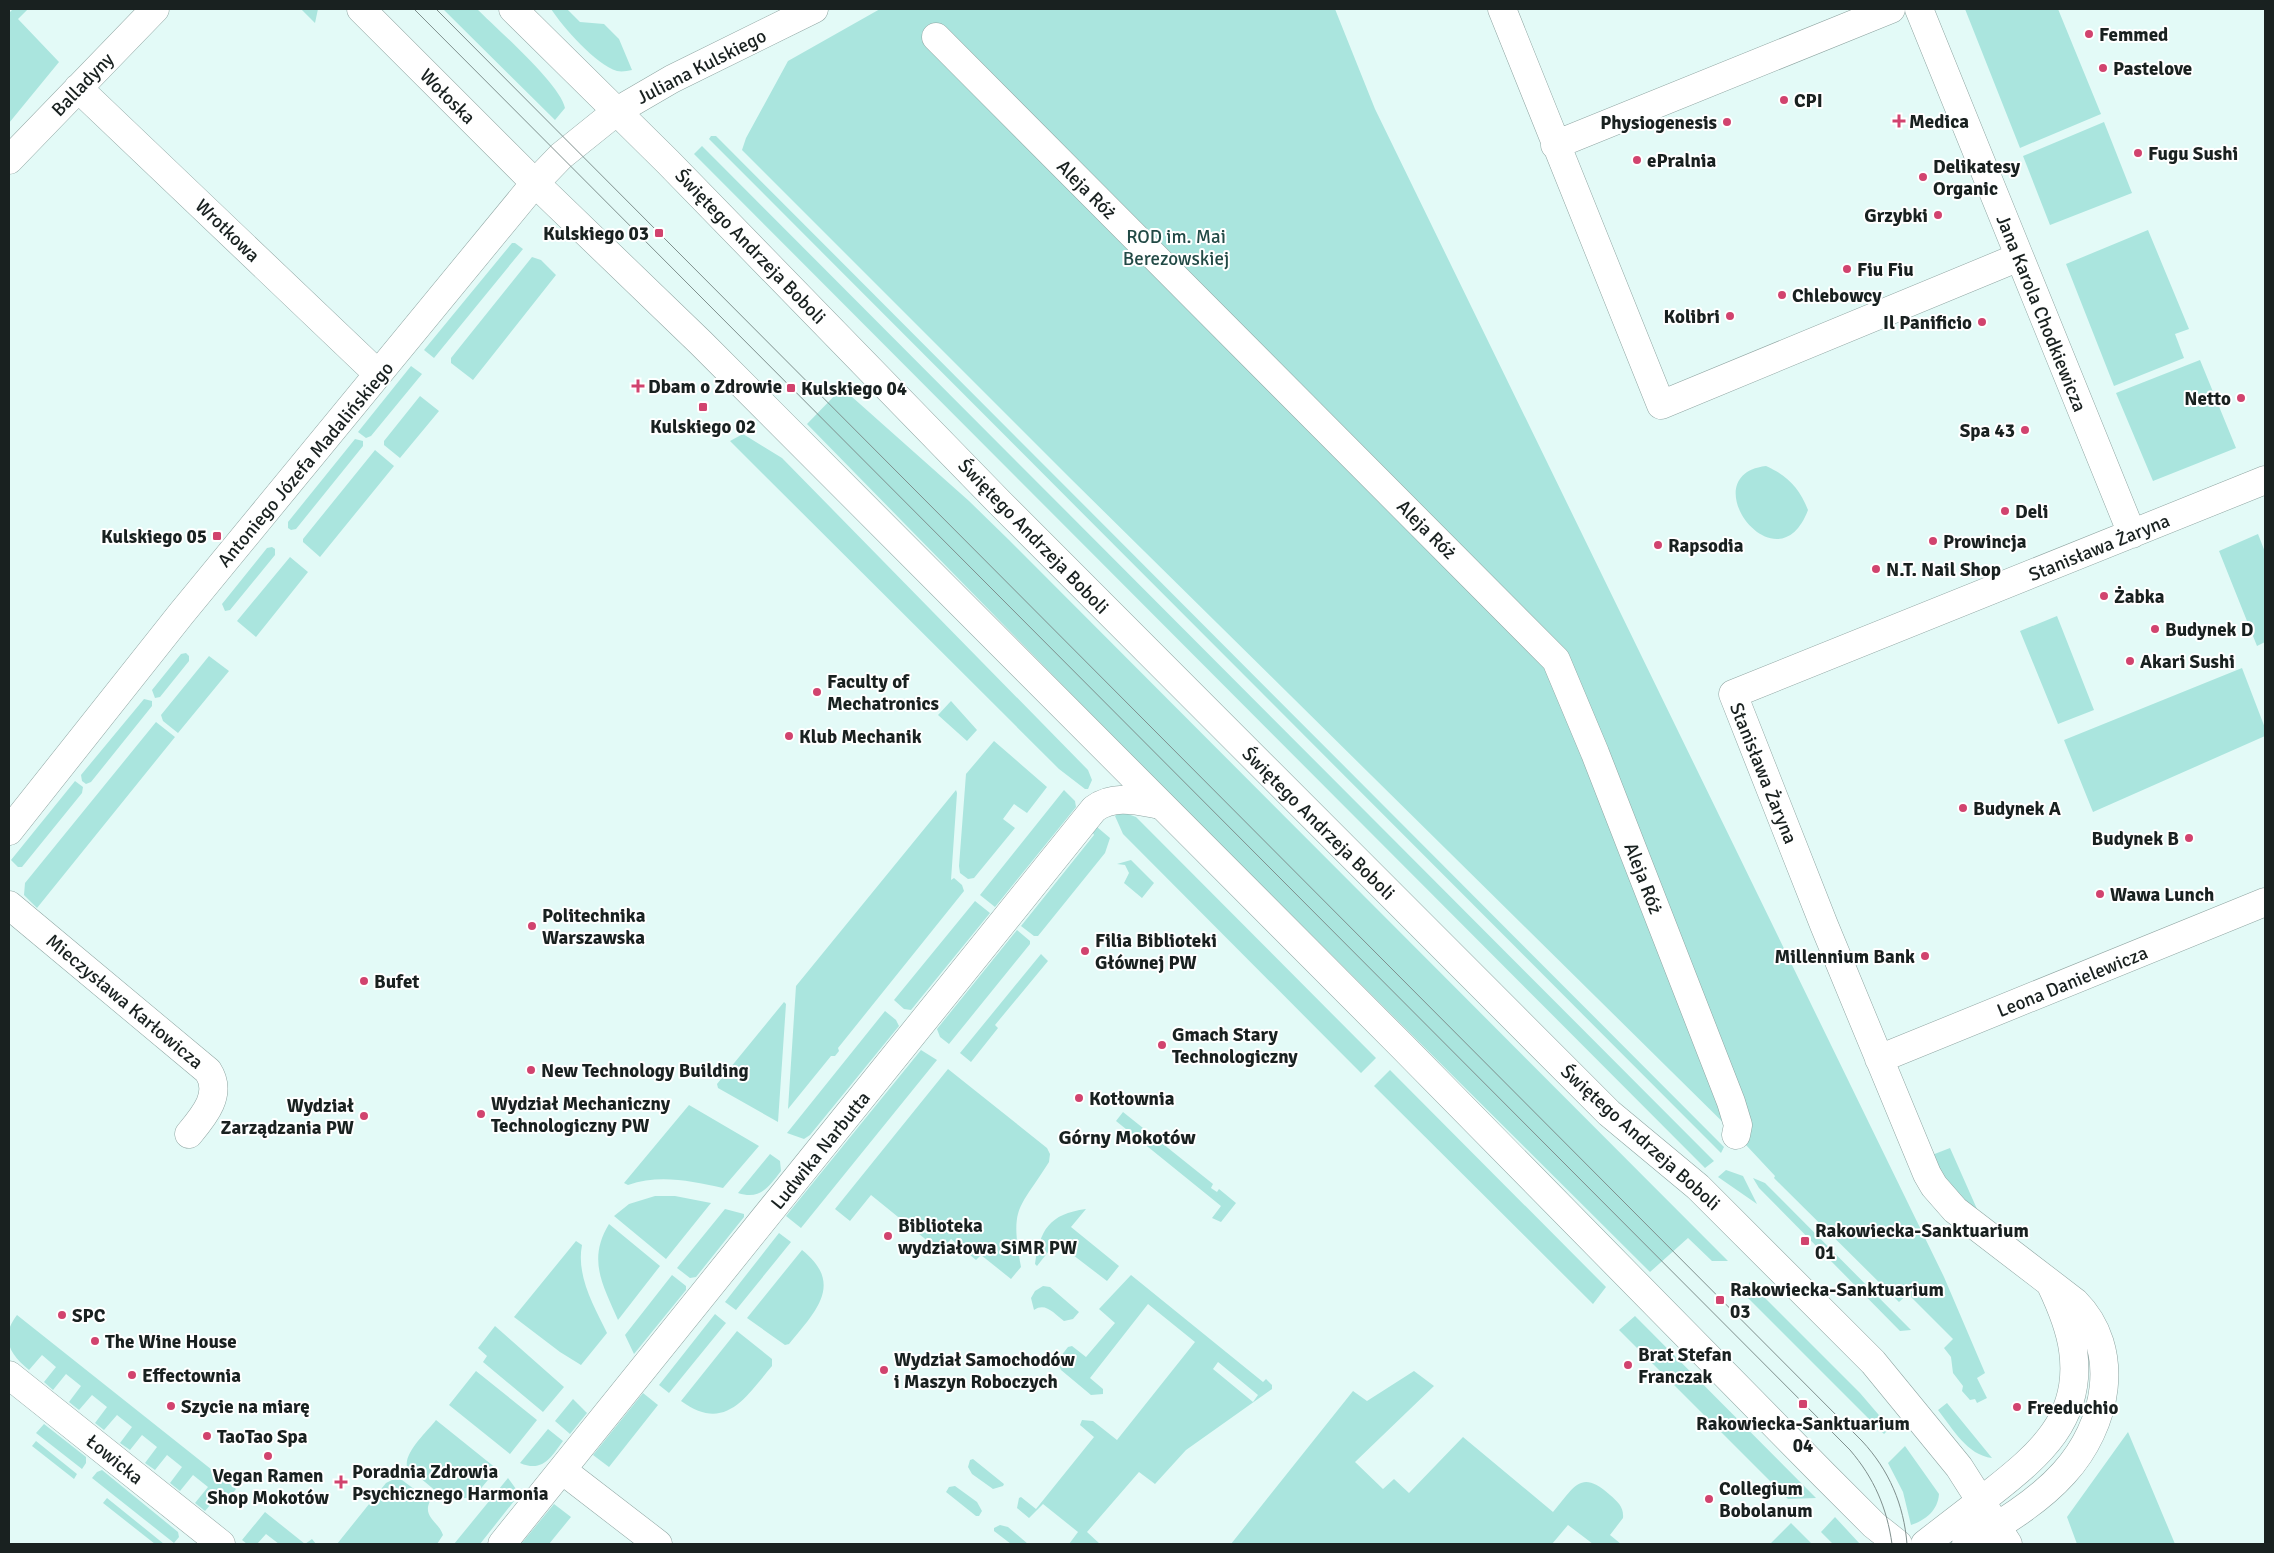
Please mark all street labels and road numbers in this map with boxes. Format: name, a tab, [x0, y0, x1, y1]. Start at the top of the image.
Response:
street label: Juliana Kulskiego	[632, 24, 771, 110]
street label: Balladyny	[46, 48, 119, 122]
street label: Wołoska	[414, 64, 480, 130]
street label: Aleja Róż	[1051, 155, 1121, 225]
street label: Świętego Andrzeja Boboli	[670, 164, 831, 329]
street label: Wrotkowa	[190, 194, 265, 267]
street label: Jana Karola Chodkiewicza	[1991, 211, 2092, 415]
street label: Antoniego Józefa Madalińskiego	[213, 357, 399, 572]
street label: Świętego Andrzeja Boboli	[953, 454, 1114, 619]
street label: Aleja Róż	[1391, 495, 1461, 565]
street label: Stanisława Żaryna	[2025, 509, 2173, 587]
street label: Stanisława Żaryna	[1724, 699, 1802, 847]
street label: Świętego Andrzeja Boboli	[1237, 742, 1400, 905]
street label: Aleja Róż	[1618, 839, 1668, 918]
street label: Mieczysława Karłowicza	[41, 929, 208, 1075]
street label: Leona Danielewicza	[1993, 941, 2151, 1023]
street label: Świętego Andrzeja Boboli	[1555, 1060, 1725, 1216]
street label: Ludwika Narbutta	[766, 1087, 876, 1215]
street label: Łowicka	[81, 1430, 148, 1490]

